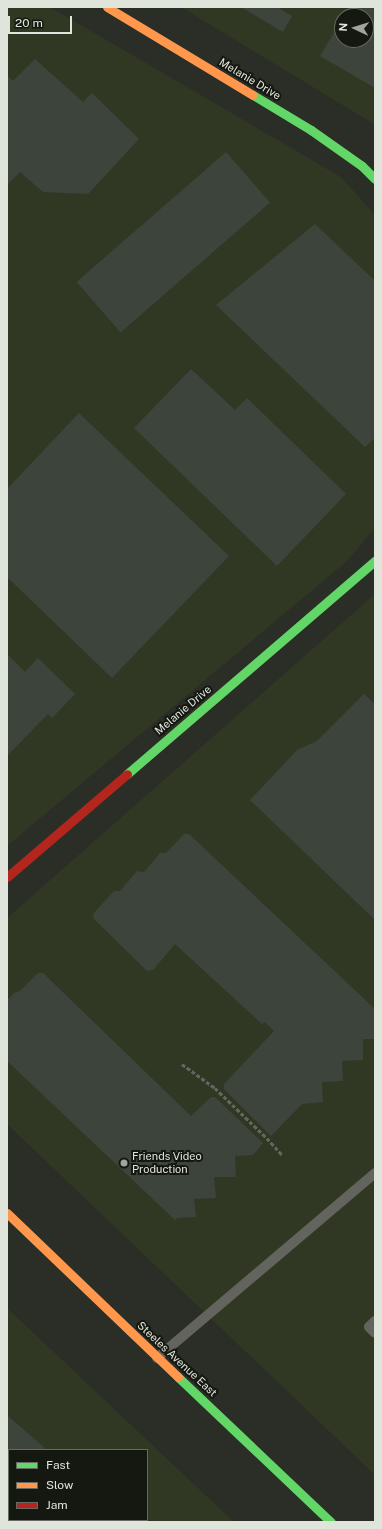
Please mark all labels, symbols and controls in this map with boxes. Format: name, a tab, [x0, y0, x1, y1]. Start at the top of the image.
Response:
scale bar	[10, 8, 74, 34]
north arrow	[334, 8, 374, 48]
text: 20 m	[15, 16, 43, 30]
text: N	[337, 23, 349, 32]
street label: Melanie Drive	[217, 55, 283, 103]
street label: Melanie Drive	[152, 683, 214, 737]
place label: Friends Video Production	[132, 1150, 202, 1176]
marker: Friends Video Production	[119, 1158, 129, 1168]
street label: Steeles Avenue East	[134, 1319, 220, 1399]
legend	[8, 1449, 148, 1521]
text: Fast	[46, 1458, 70, 1472]
text: Slow	[46, 1478, 73, 1492]
text: Jam	[46, 1498, 68, 1512]

